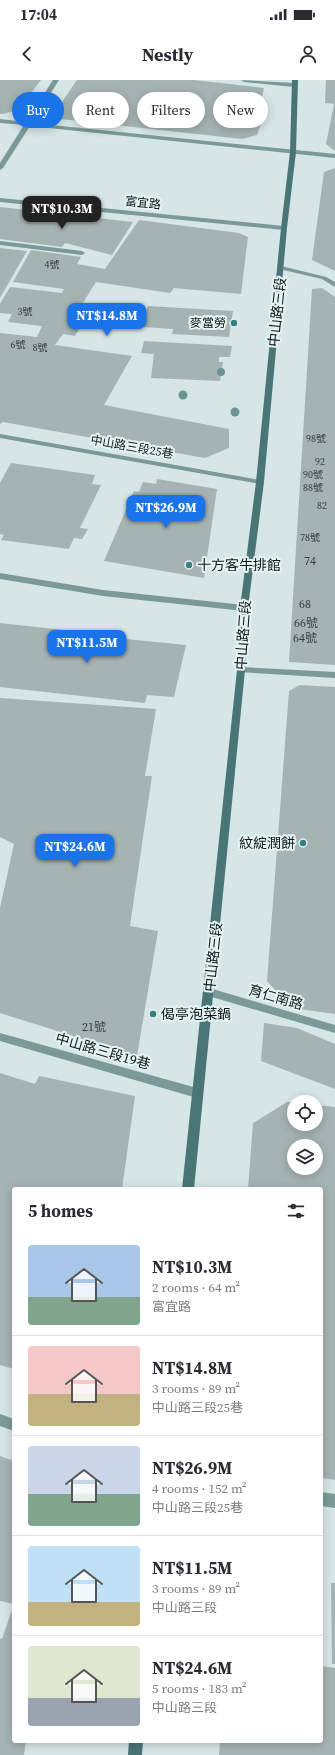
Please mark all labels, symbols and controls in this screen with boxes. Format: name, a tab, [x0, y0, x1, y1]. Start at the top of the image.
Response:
text: 17:04	[20, 4, 57, 25]
text: Nestly	[142, 42, 193, 67]
icon: back	[16, 43, 38, 65]
icon: person	[297, 43, 319, 65]
chip: Buy	[12, 92, 64, 128]
chip: Rent	[72, 92, 129, 128]
chip: Filters	[137, 92, 205, 128]
chip: New	[213, 92, 268, 128]
street label: 富宜路	[124, 193, 162, 213]
pin: NT$10.3M	[21, 196, 103, 230]
text: NT$10.3M	[31, 200, 93, 217]
house number: 4號	[45, 258, 60, 271]
street label: 中山路三段	[263, 276, 291, 348]
pin: NT$14.8M	[66, 303, 148, 337]
house number: 3號	[18, 305, 33, 318]
text: NT$14.8M	[76, 307, 138, 324]
place label: 麥當勞	[190, 315, 226, 331]
marker: 麥當勞	[229, 318, 239, 328]
house number: 6號	[11, 338, 26, 351]
house number: 8號	[33, 341, 48, 354]
street label: 中山路三段25巷	[89, 432, 175, 462]
house number: 98號	[306, 432, 326, 445]
house number: 92	[315, 455, 325, 468]
house number: 90號	[303, 468, 323, 481]
house number: 88號	[303, 481, 323, 494]
pin: NT$26.9M	[125, 495, 207, 529]
text: NT$26.9M	[135, 499, 197, 516]
house number: 82	[317, 499, 327, 512]
house number: 78號	[300, 531, 320, 544]
house number: 74	[304, 553, 316, 569]
place label: 十方客牛排館	[197, 555, 281, 575]
marker: 十方客牛排館	[184, 560, 194, 570]
house number: 68	[299, 596, 311, 612]
street label: 中山路三段	[231, 599, 255, 671]
house number: 66號	[294, 615, 318, 631]
pin: NT$11.5M	[46, 630, 128, 664]
house number: 64號	[293, 630, 317, 646]
text: NT$11.5M	[56, 634, 118, 651]
place label: 紋綻潤餅	[239, 833, 295, 853]
pin: NT$24.6M	[34, 834, 116, 868]
text: NT$24.6M	[44, 838, 106, 855]
marker: 紋綻潤餅	[298, 838, 308, 848]
street label: 中山路三段	[199, 921, 227, 993]
street label: 育仁南路	[246, 980, 306, 1014]
place label: 偈亭泡菜鍋	[161, 1004, 231, 1024]
marker: 偈亭泡菜鍋	[148, 1009, 158, 1019]
house number: 21號	[82, 1019, 106, 1035]
street label: 中山路三段19巷	[53, 1028, 153, 1074]
map controls	[287, 1095, 323, 1175]
button: locate	[287, 1095, 323, 1131]
button: layers	[287, 1139, 323, 1175]
text: 5 homes	[28, 1199, 93, 1223]
icon: filters	[285, 1200, 307, 1222]
text: NT$10.3M	[152, 1255, 232, 1279]
icon: home	[60, 1261, 108, 1309]
text: 2 rooms · 64 m²	[152, 1279, 240, 1296]
text: 富宜路	[152, 1298, 191, 1315]
text: NT$14.8M	[152, 1356, 232, 1380]
icon: home	[60, 1362, 108, 1410]
text: 3 rooms · 89 m²	[152, 1380, 240, 1397]
text: 中山路三段25巷	[152, 1399, 243, 1416]
text: NT$26.9M	[152, 1456, 232, 1480]
icon: home	[60, 1462, 108, 1510]
text: 4 rooms · 152 m²	[152, 1480, 247, 1497]
text: 中山路三段25巷	[152, 1499, 243, 1516]
text: NT$11.5M	[152, 1556, 232, 1580]
icon: home	[60, 1562, 108, 1610]
text: 3 rooms · 89 m²	[152, 1580, 240, 1597]
text: 中山路三段	[152, 1599, 217, 1616]
text: NT$24.6M	[152, 1656, 232, 1680]
icon: home	[60, 1662, 108, 1710]
text: 5 rooms · 183 m²	[152, 1680, 247, 1697]
text: 中山路三段	[152, 1699, 217, 1716]

